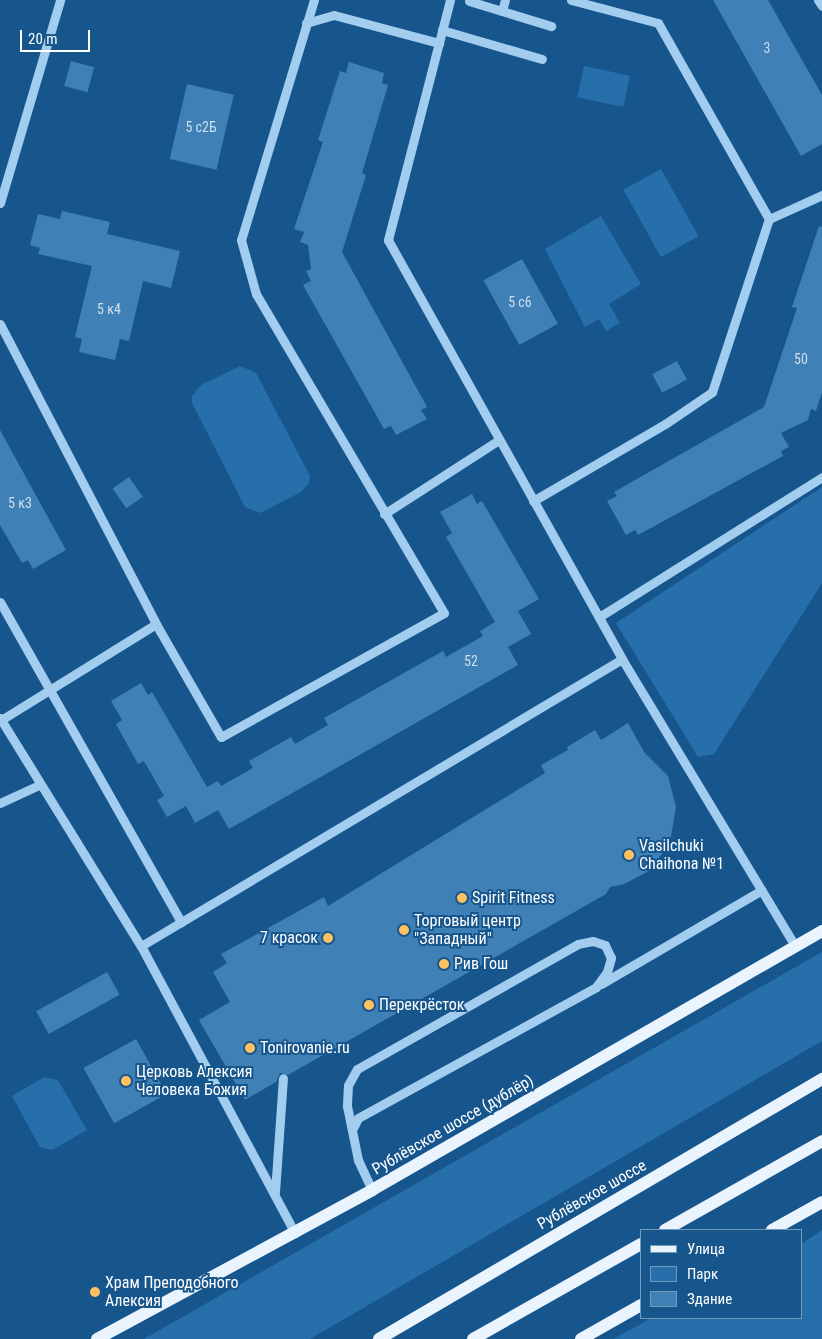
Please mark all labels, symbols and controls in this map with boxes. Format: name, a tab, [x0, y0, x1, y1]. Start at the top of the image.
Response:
scale bar	[22, 20, 92, 52]
text: 20 m	[28, 30, 58, 48]
house number: 3	[764, 40, 770, 56]
house number: 5 с2Б	[185, 119, 217, 135]
house number: 5 с6	[508, 294, 532, 310]
house number: 5 к4	[97, 301, 121, 317]
house number: 50	[794, 351, 808, 367]
house number: 5 к3	[8, 495, 32, 511]
house number: 52	[464, 653, 478, 669]
place label: Vasilchuki Chaihona №1	[639, 836, 724, 874]
marker: Vasilchuki Chaihona №1	[623, 849, 635, 861]
place label: Spirit Fitness	[472, 888, 555, 908]
marker: Spirit Fitness	[456, 892, 468, 904]
place label: Торговый центр "Западный"	[414, 911, 521, 949]
marker: Торговый центр "Западный"	[398, 924, 410, 936]
place label: 7 красок	[260, 928, 318, 948]
marker: 7 красок	[322, 932, 334, 944]
place label: Рив Гош	[454, 954, 508, 974]
marker: Рив Гош	[438, 958, 450, 970]
place label: Перекрёсток	[379, 995, 464, 1015]
marker: Перекрёсток	[363, 999, 375, 1011]
place label: Tonirovanie.ru	[260, 1038, 350, 1058]
marker: Tonirovanie.ru	[244, 1042, 256, 1054]
place label: Церковь Алексия Человека Божия	[136, 1062, 252, 1100]
street label: Рублёвское шоссе (дублёр)	[369, 1071, 537, 1179]
marker: Церковь Алексия Человека Божия	[120, 1075, 132, 1087]
street label: Рублёвское шоссе	[534, 1156, 650, 1234]
legend	[640, 1229, 802, 1319]
text: Улица	[687, 1240, 725, 1258]
text: Парк	[687, 1265, 718, 1283]
place label: Храм Преподобного Алексия	[105, 1273, 239, 1311]
marker: Храм Преподобного Алексия	[89, 1286, 101, 1298]
text: Здание	[687, 1290, 732, 1308]

